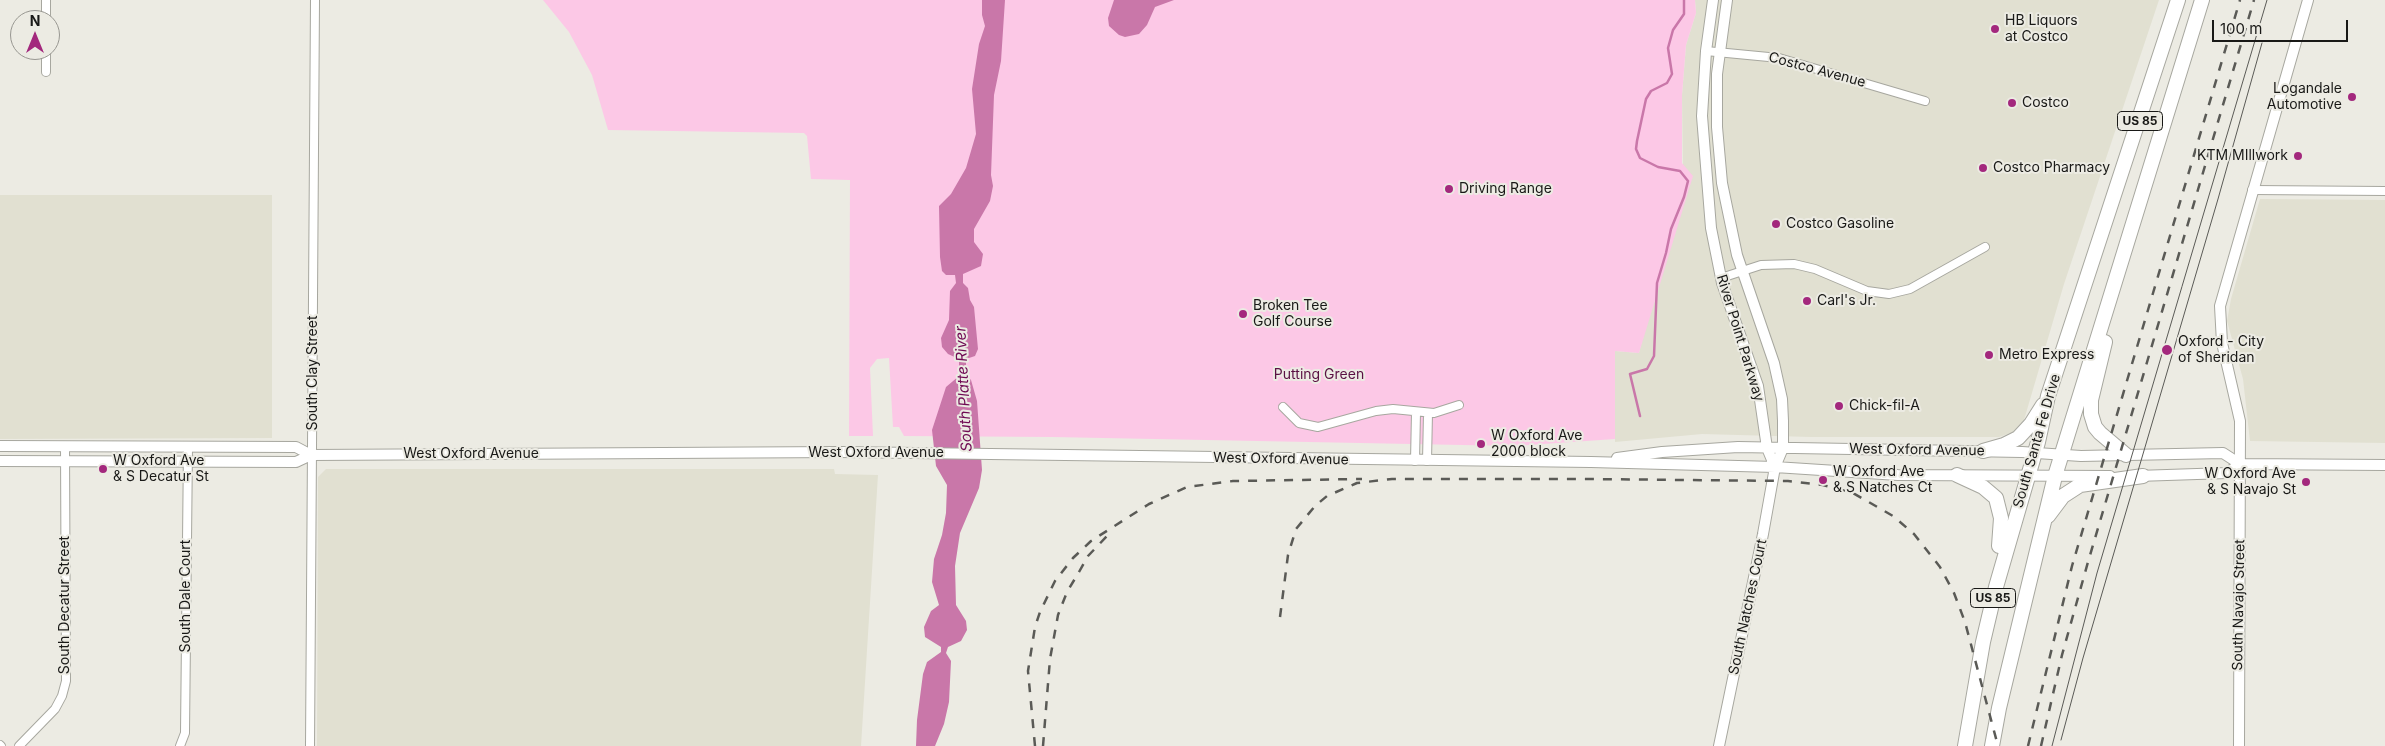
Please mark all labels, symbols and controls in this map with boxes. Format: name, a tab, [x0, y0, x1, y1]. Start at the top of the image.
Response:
north arrow	[10, 10, 60, 60]
scale bar	[2215, 10, 2351, 42]
text: N	[30, 12, 40, 29]
place label: HB Liquors at Costco	[2005, 13, 2078, 46]
text: 100 m	[2220, 19, 2262, 38]
marker: HB Liquors at Costco	[1989, 23, 2001, 35]
street label: Costco Avenue	[1767, 49, 1867, 91]
place label: Logandale Automotive	[2267, 81, 2342, 114]
marker: Logandale Automotive	[2346, 91, 2358, 103]
place label: Costco	[2022, 95, 2069, 111]
marker: Costco	[2006, 97, 2018, 109]
road number: US 85	[2118, 112, 2162, 130]
place label: KTM MIllwork	[2197, 148, 2288, 164]
marker: KTM MIllwork	[2292, 150, 2304, 162]
place label: Costco Pharmacy	[1993, 160, 2110, 176]
marker: Costco Pharmacy	[1977, 162, 1989, 174]
place label: Driving Range	[1459, 181, 1552, 197]
marker: Driving Range	[1443, 183, 1455, 195]
place label: Costco Gasoline	[1786, 216, 1894, 232]
marker: Costco Gasoline	[1770, 218, 1782, 230]
street label: River Point Parkway	[1713, 273, 1767, 403]
place label: Carl's Jr.	[1817, 293, 1876, 309]
marker: Carl's Jr.	[1801, 295, 1813, 307]
place label: Broken Tee Golf Course	[1253, 298, 1332, 331]
marker: Broken Tee Golf Course	[1237, 308, 1249, 320]
street label: South Clay Street	[305, 315, 321, 431]
water label: South Platte River	[952, 326, 976, 452]
place label: Oxford - City of Sheridan	[2178, 334, 2264, 367]
marker: Oxford - City of Sheridan	[2160, 343, 2174, 357]
place label: Metro Express	[1999, 347, 2094, 363]
marker: Metro Express	[1983, 349, 1995, 361]
park label: Putting Green	[1274, 367, 1364, 383]
street label: South Santa Fe Drive	[2010, 372, 2064, 510]
place label: Chick-fil-A	[1849, 398, 1920, 414]
marker: Chick-fil-A	[1833, 400, 1845, 412]
place label: W Oxford Ave 2000 block	[1491, 428, 1583, 461]
marker: W Oxford Ave 2000 block	[1475, 438, 1487, 450]
street label: West Oxford Avenue	[1849, 440, 1985, 460]
street label: West Oxford Avenue	[808, 445, 944, 461]
street label: West Oxford Avenue	[403, 446, 539, 462]
street label: West Oxford Avenue	[1213, 449, 1349, 469]
place label: W Oxford Ave & S Decatur St	[113, 453, 209, 486]
marker: W Oxford Ave & S Decatur St	[97, 463, 109, 475]
place label: W Oxford Ave & S Natches Ct	[1833, 464, 1932, 497]
place label: W Oxford Ave & S Navajo St	[2204, 466, 2296, 498]
marker: W Oxford Ave & S Natches Ct	[1817, 474, 1829, 486]
marker: W Oxford Ave & S Navajo St	[2300, 476, 2312, 488]
street label: South Decatur Street	[57, 536, 73, 674]
street label: South Natches Court	[1725, 538, 1771, 676]
street label: South Navajo Street	[2229, 539, 2249, 671]
street label: South Dale Court	[178, 540, 194, 652]
road number: US 85	[1970, 588, 2016, 608]

